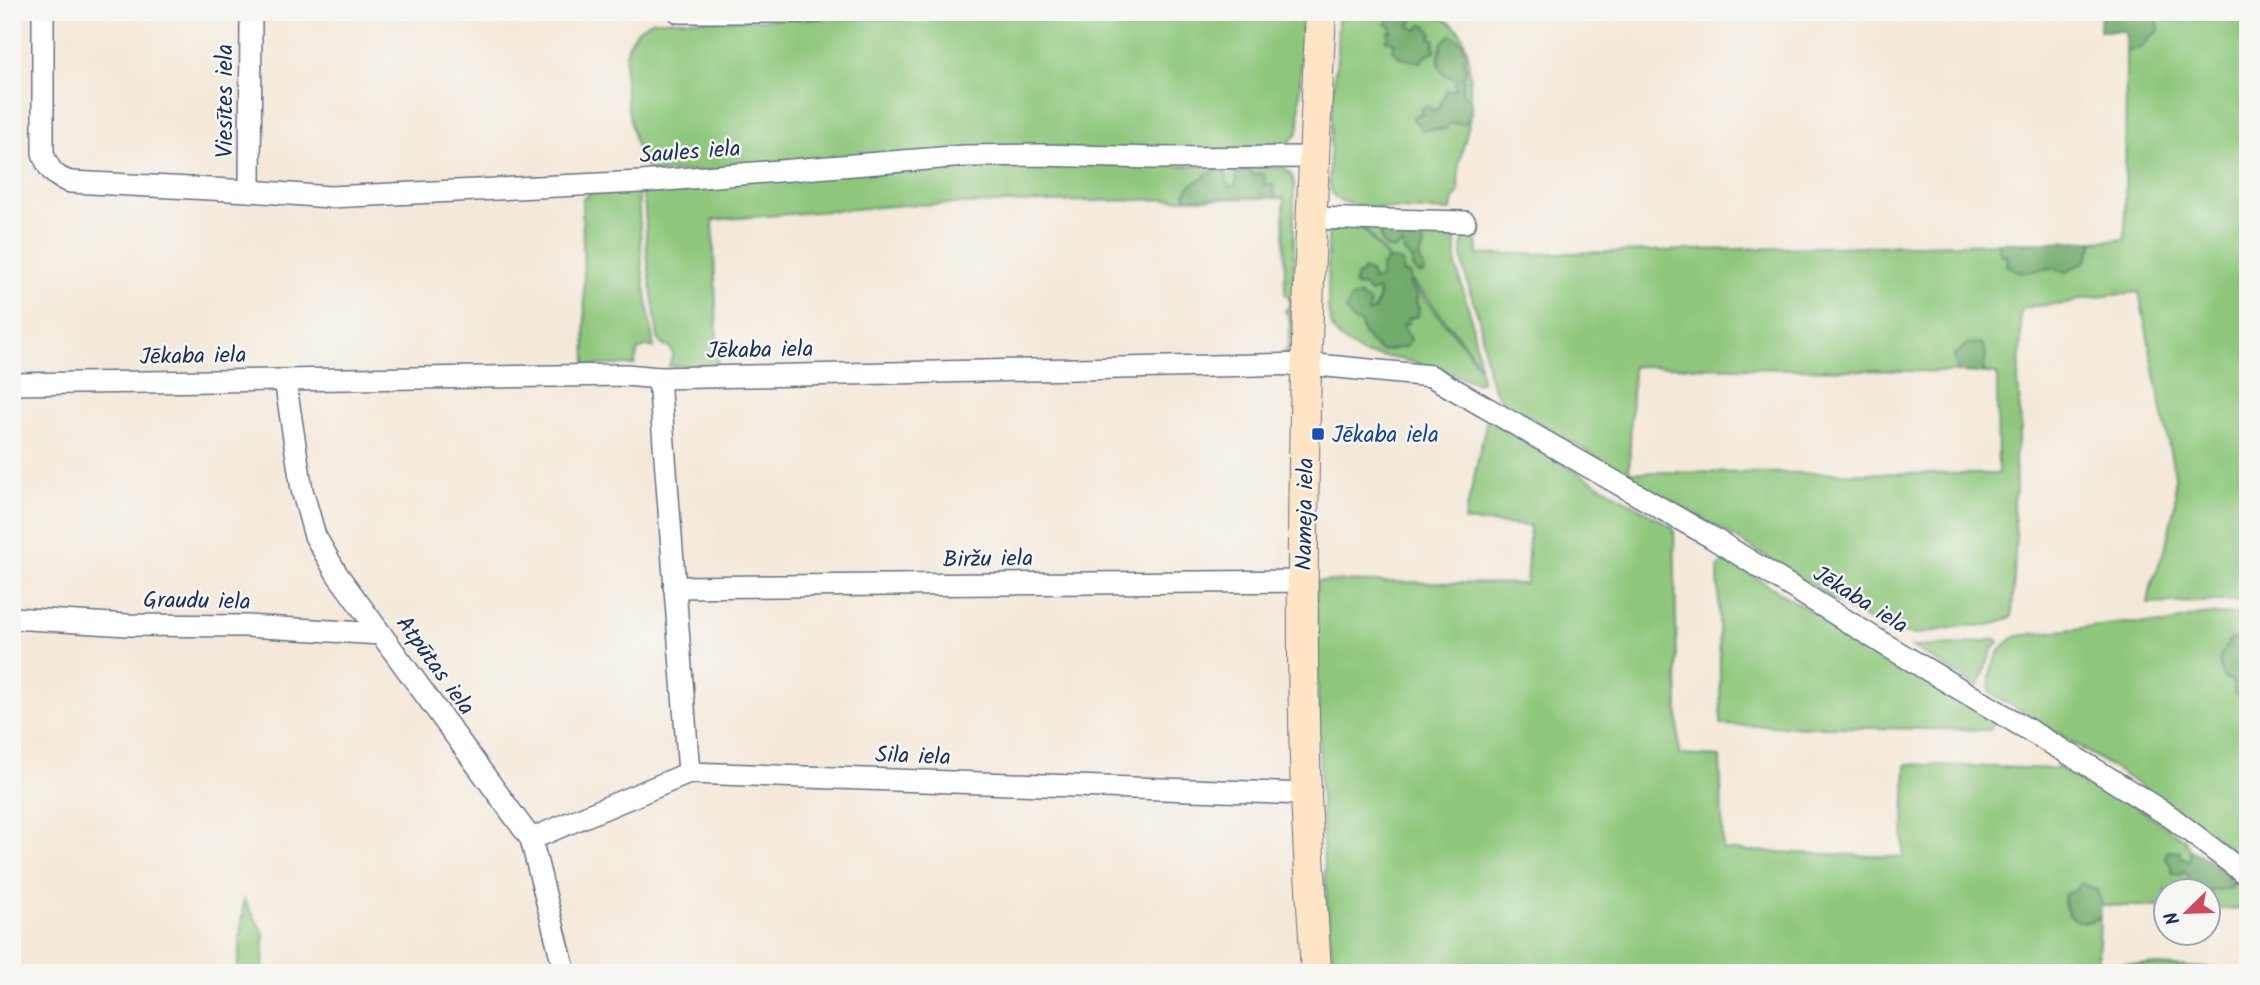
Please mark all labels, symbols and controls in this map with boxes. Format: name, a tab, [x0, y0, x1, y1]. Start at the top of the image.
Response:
street label: Viesītes iela	[208, 44, 244, 158]
street label: Saules iela	[638, 132, 742, 174]
street label: Jēkaba iela	[706, 332, 814, 370]
street label: Jēkaba iela	[139, 338, 247, 376]
place label: Jēkaba iela	[1332, 418, 1439, 454]
marker: Jēkaba iela	[1310, 426, 1326, 442]
street label: Nameja iela	[1287, 457, 1325, 571]
street label: Biržu iela	[943, 541, 1033, 579]
street label: Jēkaba iela	[1805, 557, 1915, 644]
street label: Graudu iela	[143, 583, 251, 621]
street label: Atpūtas iela	[386, 609, 483, 724]
street label: Sila iela	[875, 738, 951, 776]
north arrow	[2152, 876, 2222, 946]
text: N	[2157, 906, 2189, 929]

